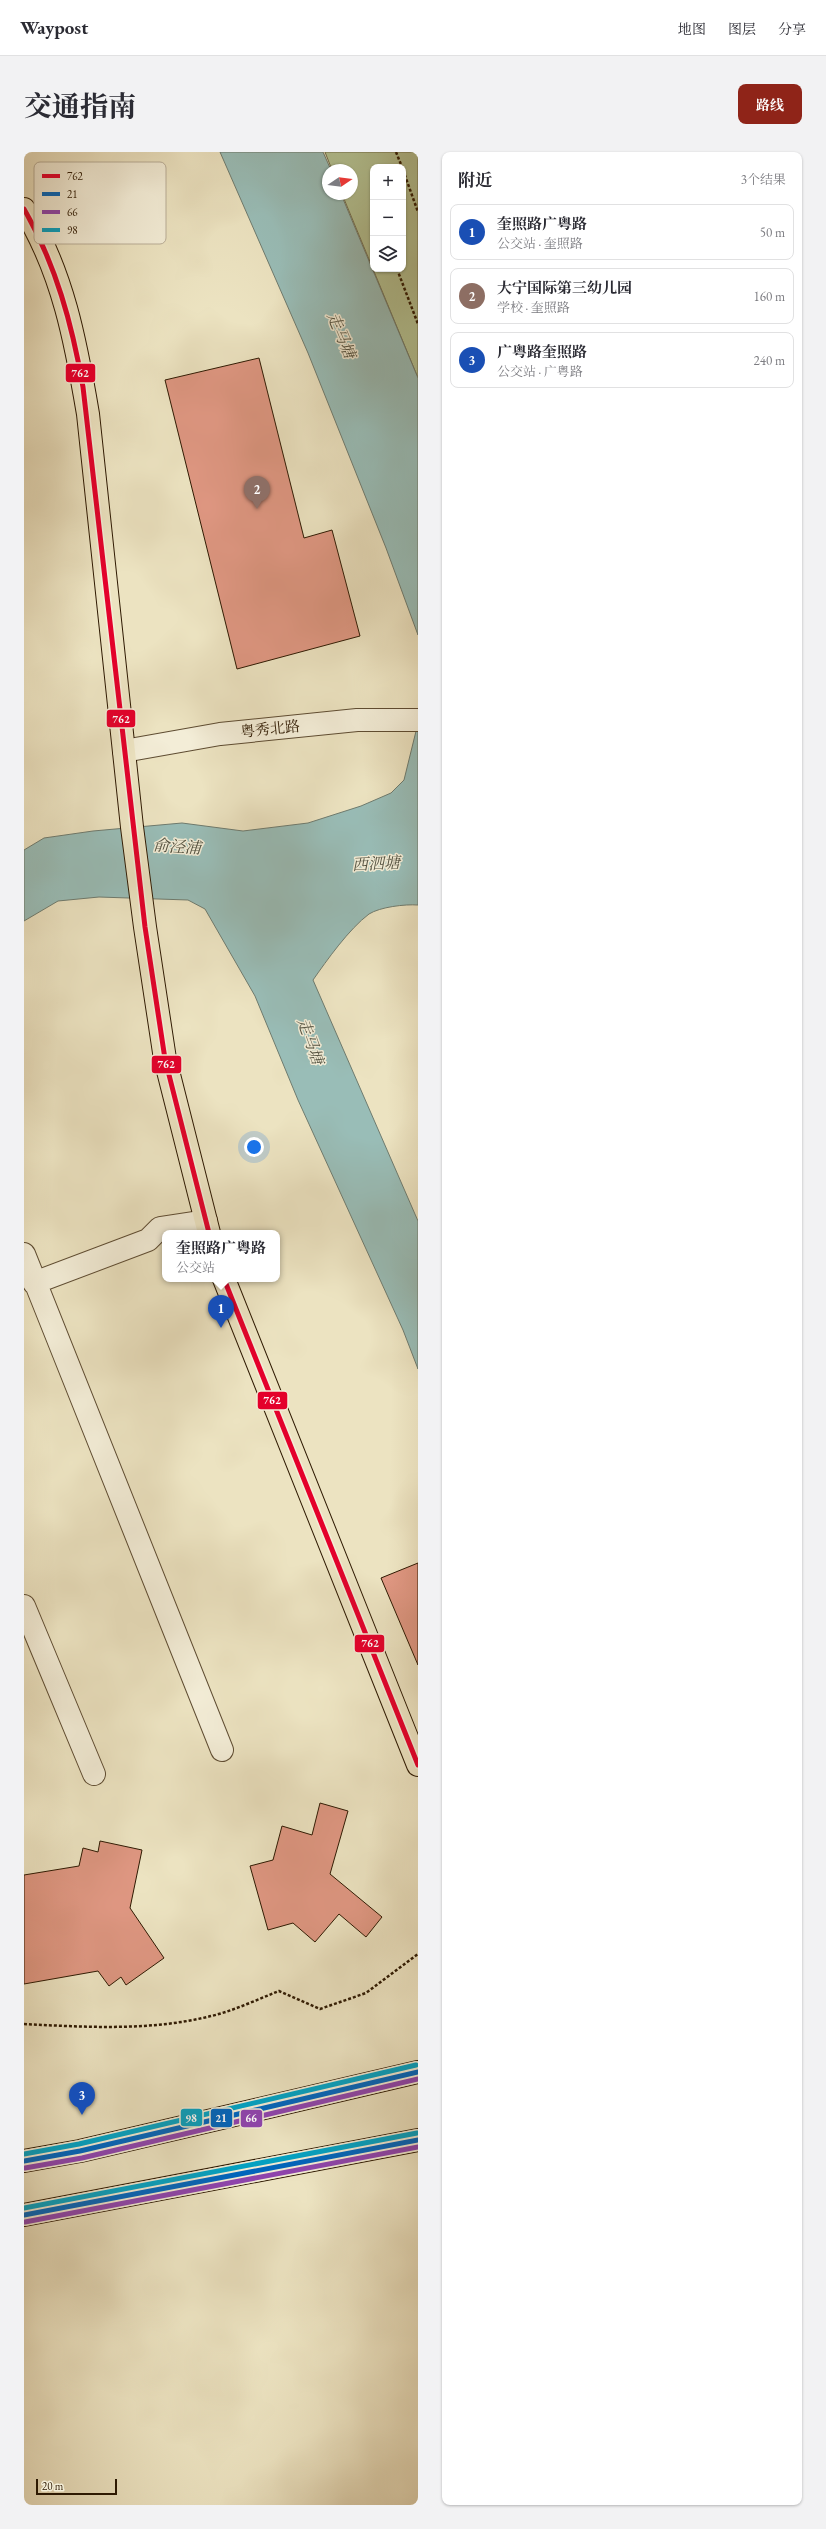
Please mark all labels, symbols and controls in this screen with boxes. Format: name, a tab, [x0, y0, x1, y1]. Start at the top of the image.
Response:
text: Waypost	[20, 15, 88, 40]
text: 地图	[678, 20, 706, 38]
text: 图层	[728, 20, 756, 38]
text: 分享	[778, 20, 806, 38]
button: 路线	[738, 84, 802, 124]
text: 交通指南	[24, 88, 136, 124]
legend	[34, 162, 166, 244]
north arrow	[322, 164, 358, 200]
map controls	[370, 164, 406, 272]
button: +	[370, 164, 406, 200]
text: 762	[67, 169, 84, 183]
text: 附近	[458, 169, 492, 191]
text: 3个结果	[741, 171, 786, 188]
text: 21	[67, 187, 78, 201]
button: −	[370, 200, 406, 236]
text: 66	[67, 205, 78, 219]
text: 奎照路广粤路	[497, 214, 587, 233]
text: 98	[67, 223, 78, 237]
text: 1	[469, 224, 475, 241]
text: 50 m	[760, 224, 785, 241]
text: 公交站 · 奎照路	[497, 235, 583, 252]
button: layers	[370, 236, 406, 272]
text: 大宁国际第三幼儿园	[497, 278, 632, 297]
text: 2	[469, 288, 475, 305]
text: 160 m	[754, 288, 785, 305]
text: 学校 · 奎照路	[497, 299, 570, 316]
water label: 走马塘	[322, 309, 362, 364]
text: 广粤路奎照路	[497, 342, 587, 361]
text: 3	[469, 352, 475, 369]
text: 240 m	[754, 352, 785, 369]
line badge: 762	[65, 363, 96, 383]
text: 公交站 · 广粤路	[497, 363, 583, 380]
text: 762	[71, 366, 89, 380]
pin: 2	[244, 476, 270, 509]
line badge: 762	[106, 709, 136, 728]
text: 762	[112, 712, 130, 726]
street label: 粤秀北路	[239, 716, 301, 741]
water label: 俞泾浦	[152, 834, 205, 859]
water label: 西泗塘	[352, 852, 404, 875]
water label: 走马塘	[292, 1015, 330, 1070]
line badge: 762	[151, 1055, 182, 1074]
text: 762	[157, 1057, 175, 1071]
your location	[244, 1137, 264, 1157]
popup	[162, 1230, 280, 1282]
text: 奎照路广粤路	[176, 1238, 266, 1257]
text: 公交站	[176, 1259, 215, 1276]
pin: 1	[208, 1295, 234, 1328]
line badge: 762	[257, 1391, 288, 1410]
text: 762	[263, 1393, 281, 1407]
line badge: 762	[354, 1634, 385, 1653]
text: 762	[361, 1636, 379, 1650]
pin: 3	[69, 2082, 95, 2115]
line badge: 98	[180, 2108, 203, 2127]
line badge: 21	[210, 2108, 233, 2128]
line badge: 66	[240, 2109, 263, 2128]
text: 98	[185, 2111, 197, 2125]
text: 21	[215, 2111, 227, 2125]
text: 66	[245, 2111, 257, 2125]
scale bar	[36, 2477, 117, 2496]
text: 20 m	[42, 2479, 63, 2493]

